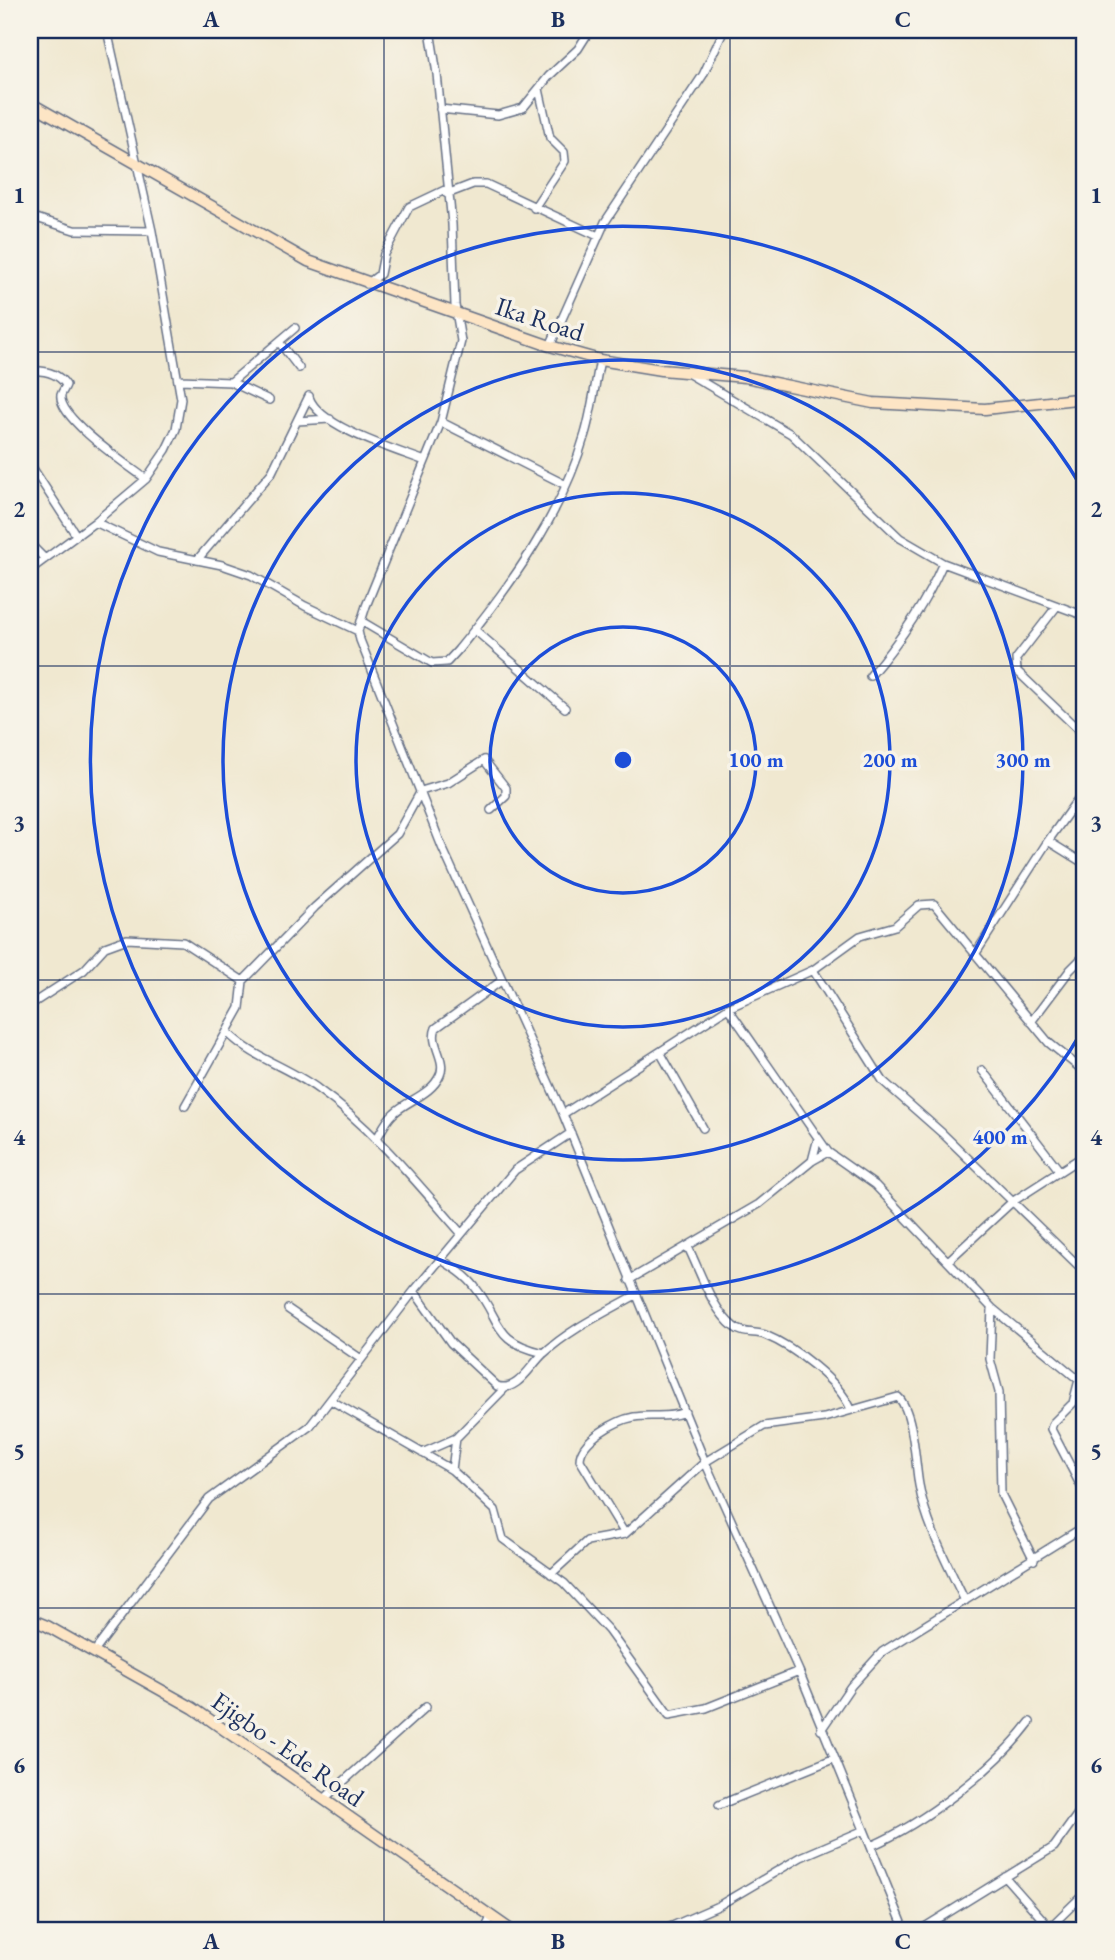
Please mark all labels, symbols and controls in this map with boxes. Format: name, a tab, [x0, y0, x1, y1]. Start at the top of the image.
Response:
text: A	[202, 4, 220, 34]
text: B	[551, 4, 565, 34]
text: C	[895, 4, 911, 34]
text: 1	[13, 180, 25, 210]
text: 1	[1090, 180, 1102, 210]
street label: Ika Road	[491, 289, 589, 349]
text: 2	[13, 494, 25, 524]
text: 2	[1090, 494, 1102, 524]
text: 100 m	[728, 746, 784, 773]
text: 200 m	[862, 746, 918, 773]
text: 300 m	[995, 746, 1051, 773]
centre of rings	[611, 748, 635, 772]
text: 3	[13, 808, 25, 838]
text: 3	[1090, 808, 1102, 838]
text: 4	[13, 1122, 26, 1152]
text: 4	[1090, 1122, 1103, 1152]
text: 400 m	[972, 1123, 1028, 1150]
text: 5	[13, 1436, 25, 1466]
text: 5	[1090, 1436, 1102, 1466]
street label: Ejigbo - Ede Road	[205, 1684, 372, 1815]
text: 6	[13, 1750, 25, 1780]
text: 6	[1090, 1750, 1102, 1780]
text: A	[202, 1926, 220, 1956]
text: B	[551, 1926, 565, 1956]
text: C	[895, 1926, 911, 1956]

